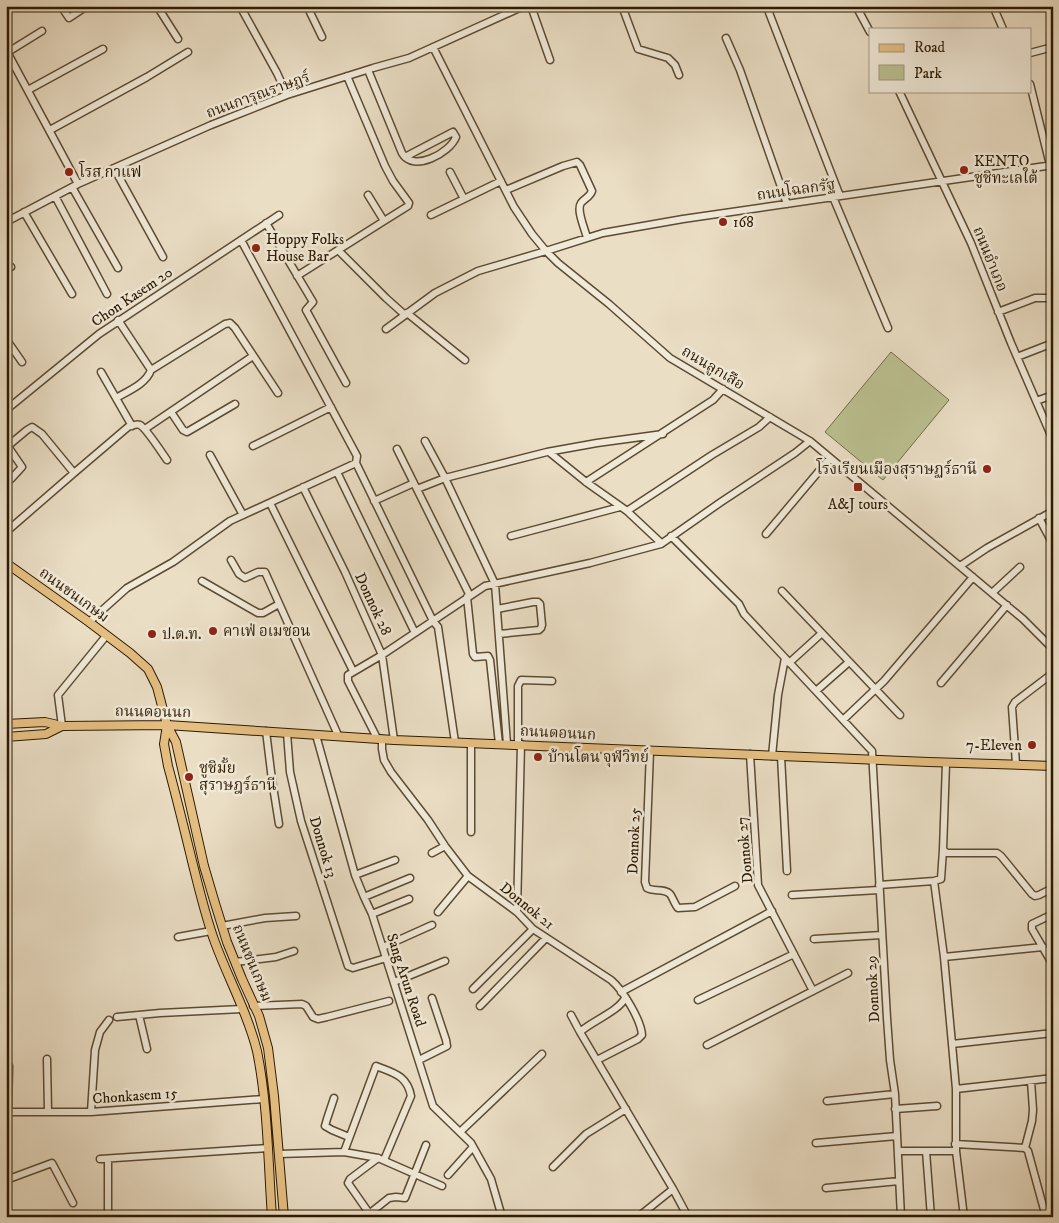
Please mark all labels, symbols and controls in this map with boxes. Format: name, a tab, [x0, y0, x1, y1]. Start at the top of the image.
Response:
legend	[869, 28, 1032, 92]
text: Road	[914, 38, 946, 57]
text: Park	[914, 64, 943, 83]
street label: ถนนการุณราษฏร์	[203, 66, 314, 124]
place label: KENTO ซูชิทะเลใต้	[974, 152, 1038, 188]
place label: โรส กาแฟ	[78, 161, 142, 182]
marker: KENTO ซูชิทะเลใต้	[958, 164, 970, 176]
marker: โรส กาแฟ	[63, 166, 75, 178]
street label: ถนนโฉลกรัฐ	[755, 173, 837, 205]
place label: 168	[733, 213, 754, 232]
marker: 168	[717, 216, 729, 228]
street label: ถนนอำเภอ	[968, 224, 1012, 294]
place label: Hoppy Folks House Bar	[266, 230, 344, 266]
marker: Hoppy Folks House Bar	[250, 242, 262, 254]
street label: Chon Kasem 20	[88, 263, 176, 331]
street label: ถนนลูกเสือ	[678, 342, 748, 394]
place label: โรงเรียนเมืองสุราษฏร์ธานี	[815, 458, 977, 480]
marker: โรงเรียนเมืองสุราษฏร์ธานี	[981, 463, 993, 475]
marker: A&J tours	[852, 481, 864, 493]
place label: A&J tours	[828, 495, 888, 514]
street label: ถนนชนเกษม	[35, 563, 113, 627]
street label: Donnok 28	[350, 570, 396, 638]
place label: คาเฟ่ อเมซอน	[223, 622, 311, 641]
place label: ป.ต.ท.	[162, 625, 202, 644]
marker: คาเฟ่ อเมซอน	[207, 625, 219, 637]
marker: ป.ต.ท.	[146, 628, 158, 640]
street label: ถนนดอนนก	[115, 702, 191, 722]
street label: ถนนดอนนก	[519, 722, 597, 744]
place label: 7-Eleven	[966, 736, 1022, 755]
marker: 7-Eleven	[1026, 739, 1038, 751]
place label: บ้านโตน จุฬวิทย์	[548, 746, 649, 768]
marker: บ้านโตน จุฬวิทย์	[532, 751, 544, 763]
place label: ซูชิมั้ย สุราษฎร์ธานี	[199, 757, 276, 796]
marker: ซูชิมั้ย สุราษฎร์ธานี	[183, 771, 195, 783]
street label: Donnok 25	[623, 807, 645, 875]
street label: Donnok 13	[305, 814, 341, 880]
street label: Donnok 27	[733, 816, 757, 884]
street label: Donnok 21	[496, 878, 558, 934]
street label: ถนนชนเกษม	[228, 921, 276, 1005]
street label: Sang Arun Road	[382, 931, 430, 1030]
street label: Donnok 29	[862, 955, 884, 1023]
street label: Chonkasem 15	[92, 1084, 179, 1108]

